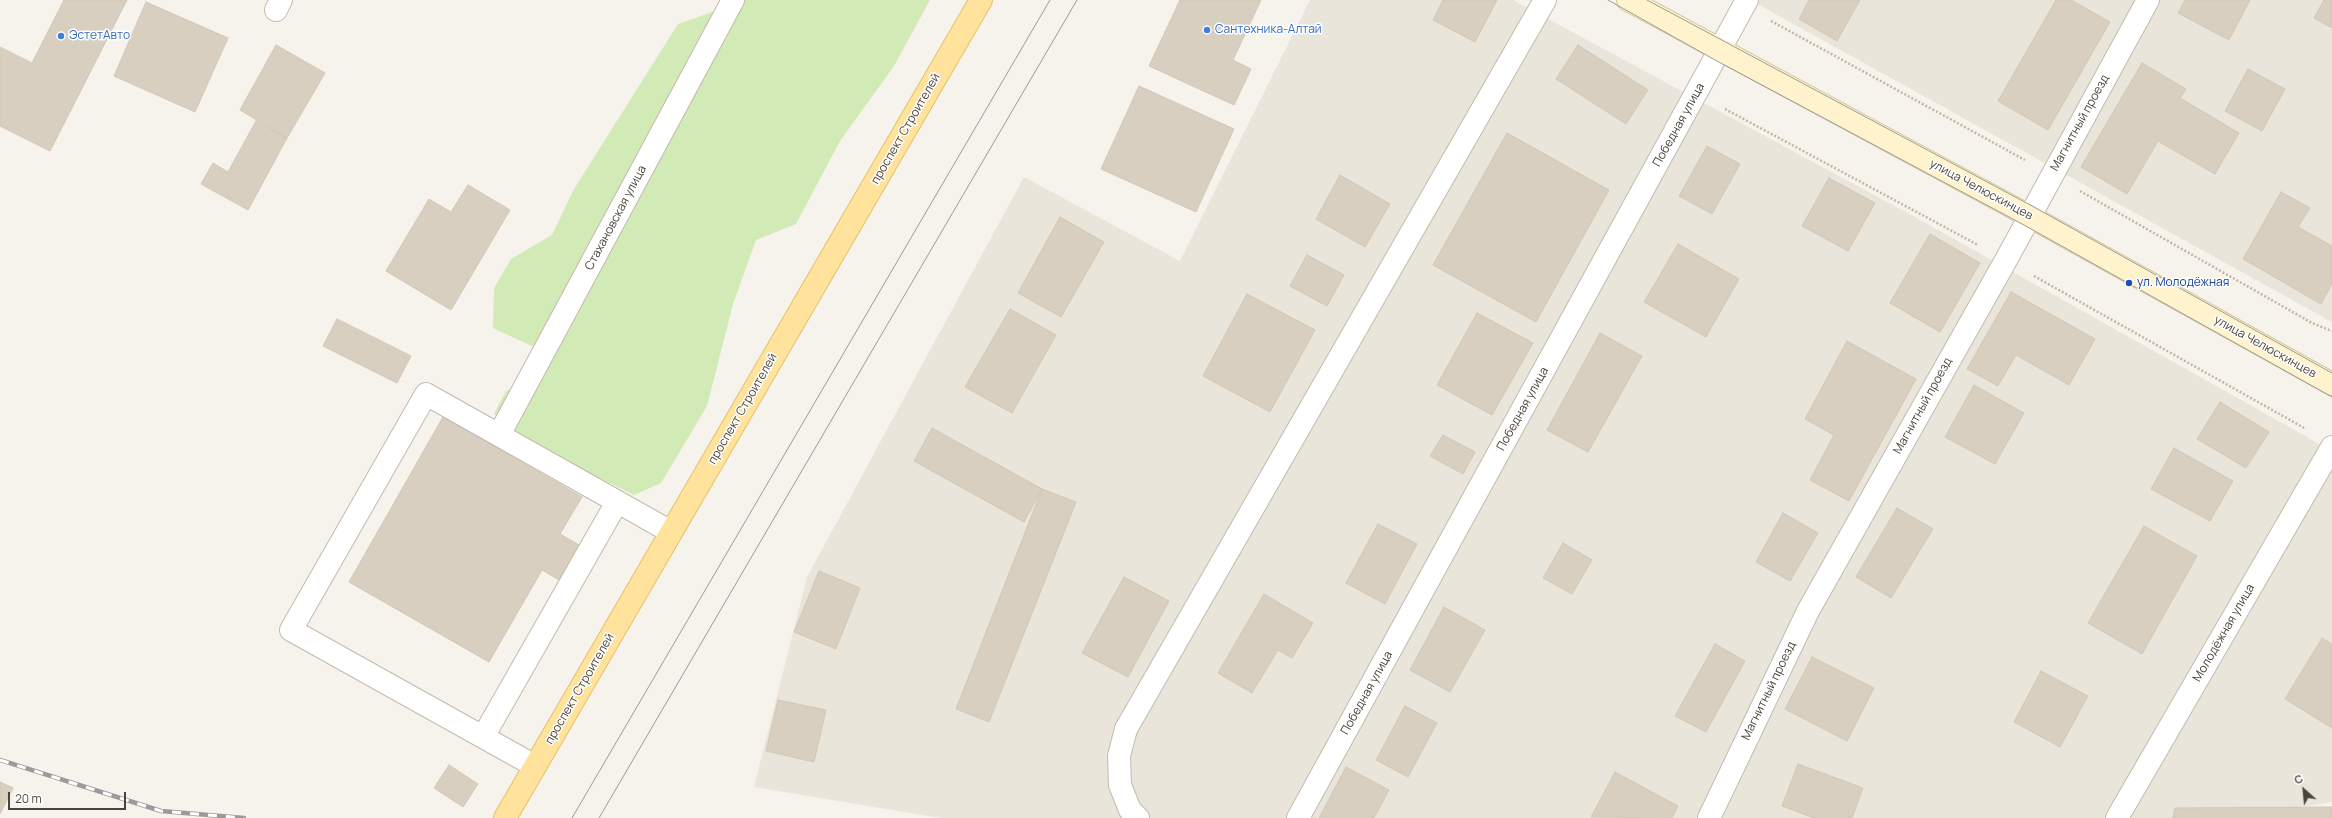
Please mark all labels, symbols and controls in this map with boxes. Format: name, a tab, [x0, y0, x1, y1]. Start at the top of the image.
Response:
place label: Сантехника-Алтай	[1215, 23, 1322, 37]
marker: Сантехника-Алтай	[1202, 25, 1212, 35]
place label: ЭстетАвто	[69, 29, 130, 43]
marker: ЭстетАвто	[56, 31, 66, 41]
street label: проспект Строителей	[868, 71, 944, 187]
street label: Магнитный проезд	[2048, 72, 2112, 174]
street label: Победная улица	[1650, 81, 1708, 169]
street label: улица Челюскинцев	[1927, 157, 2035, 223]
street label: Стахановская улица	[582, 163, 650, 273]
place label: ул. Молодёжная	[2137, 276, 2229, 290]
marker: ул. Молодёжная	[2124, 278, 2134, 288]
street label: улица Челюскинцев	[2211, 313, 2319, 381]
street label: проспект Строителей	[705, 351, 781, 467]
street label: Магнитный проезд	[1891, 355, 1955, 457]
street label: Победная улица	[1494, 365, 1552, 453]
street label: Молодёжная улица	[2190, 582, 2258, 684]
street label: проспект Строителей	[542, 631, 618, 747]
street label: Магнитный проезд	[1739, 639, 1799, 743]
street label: Победная улица	[1338, 649, 1396, 737]
north arrow	[2284, 770, 2324, 810]
text: С	[2291, 770, 2305, 787]
scale bar	[10, 784, 128, 810]
text: 20 m	[15, 790, 42, 807]

